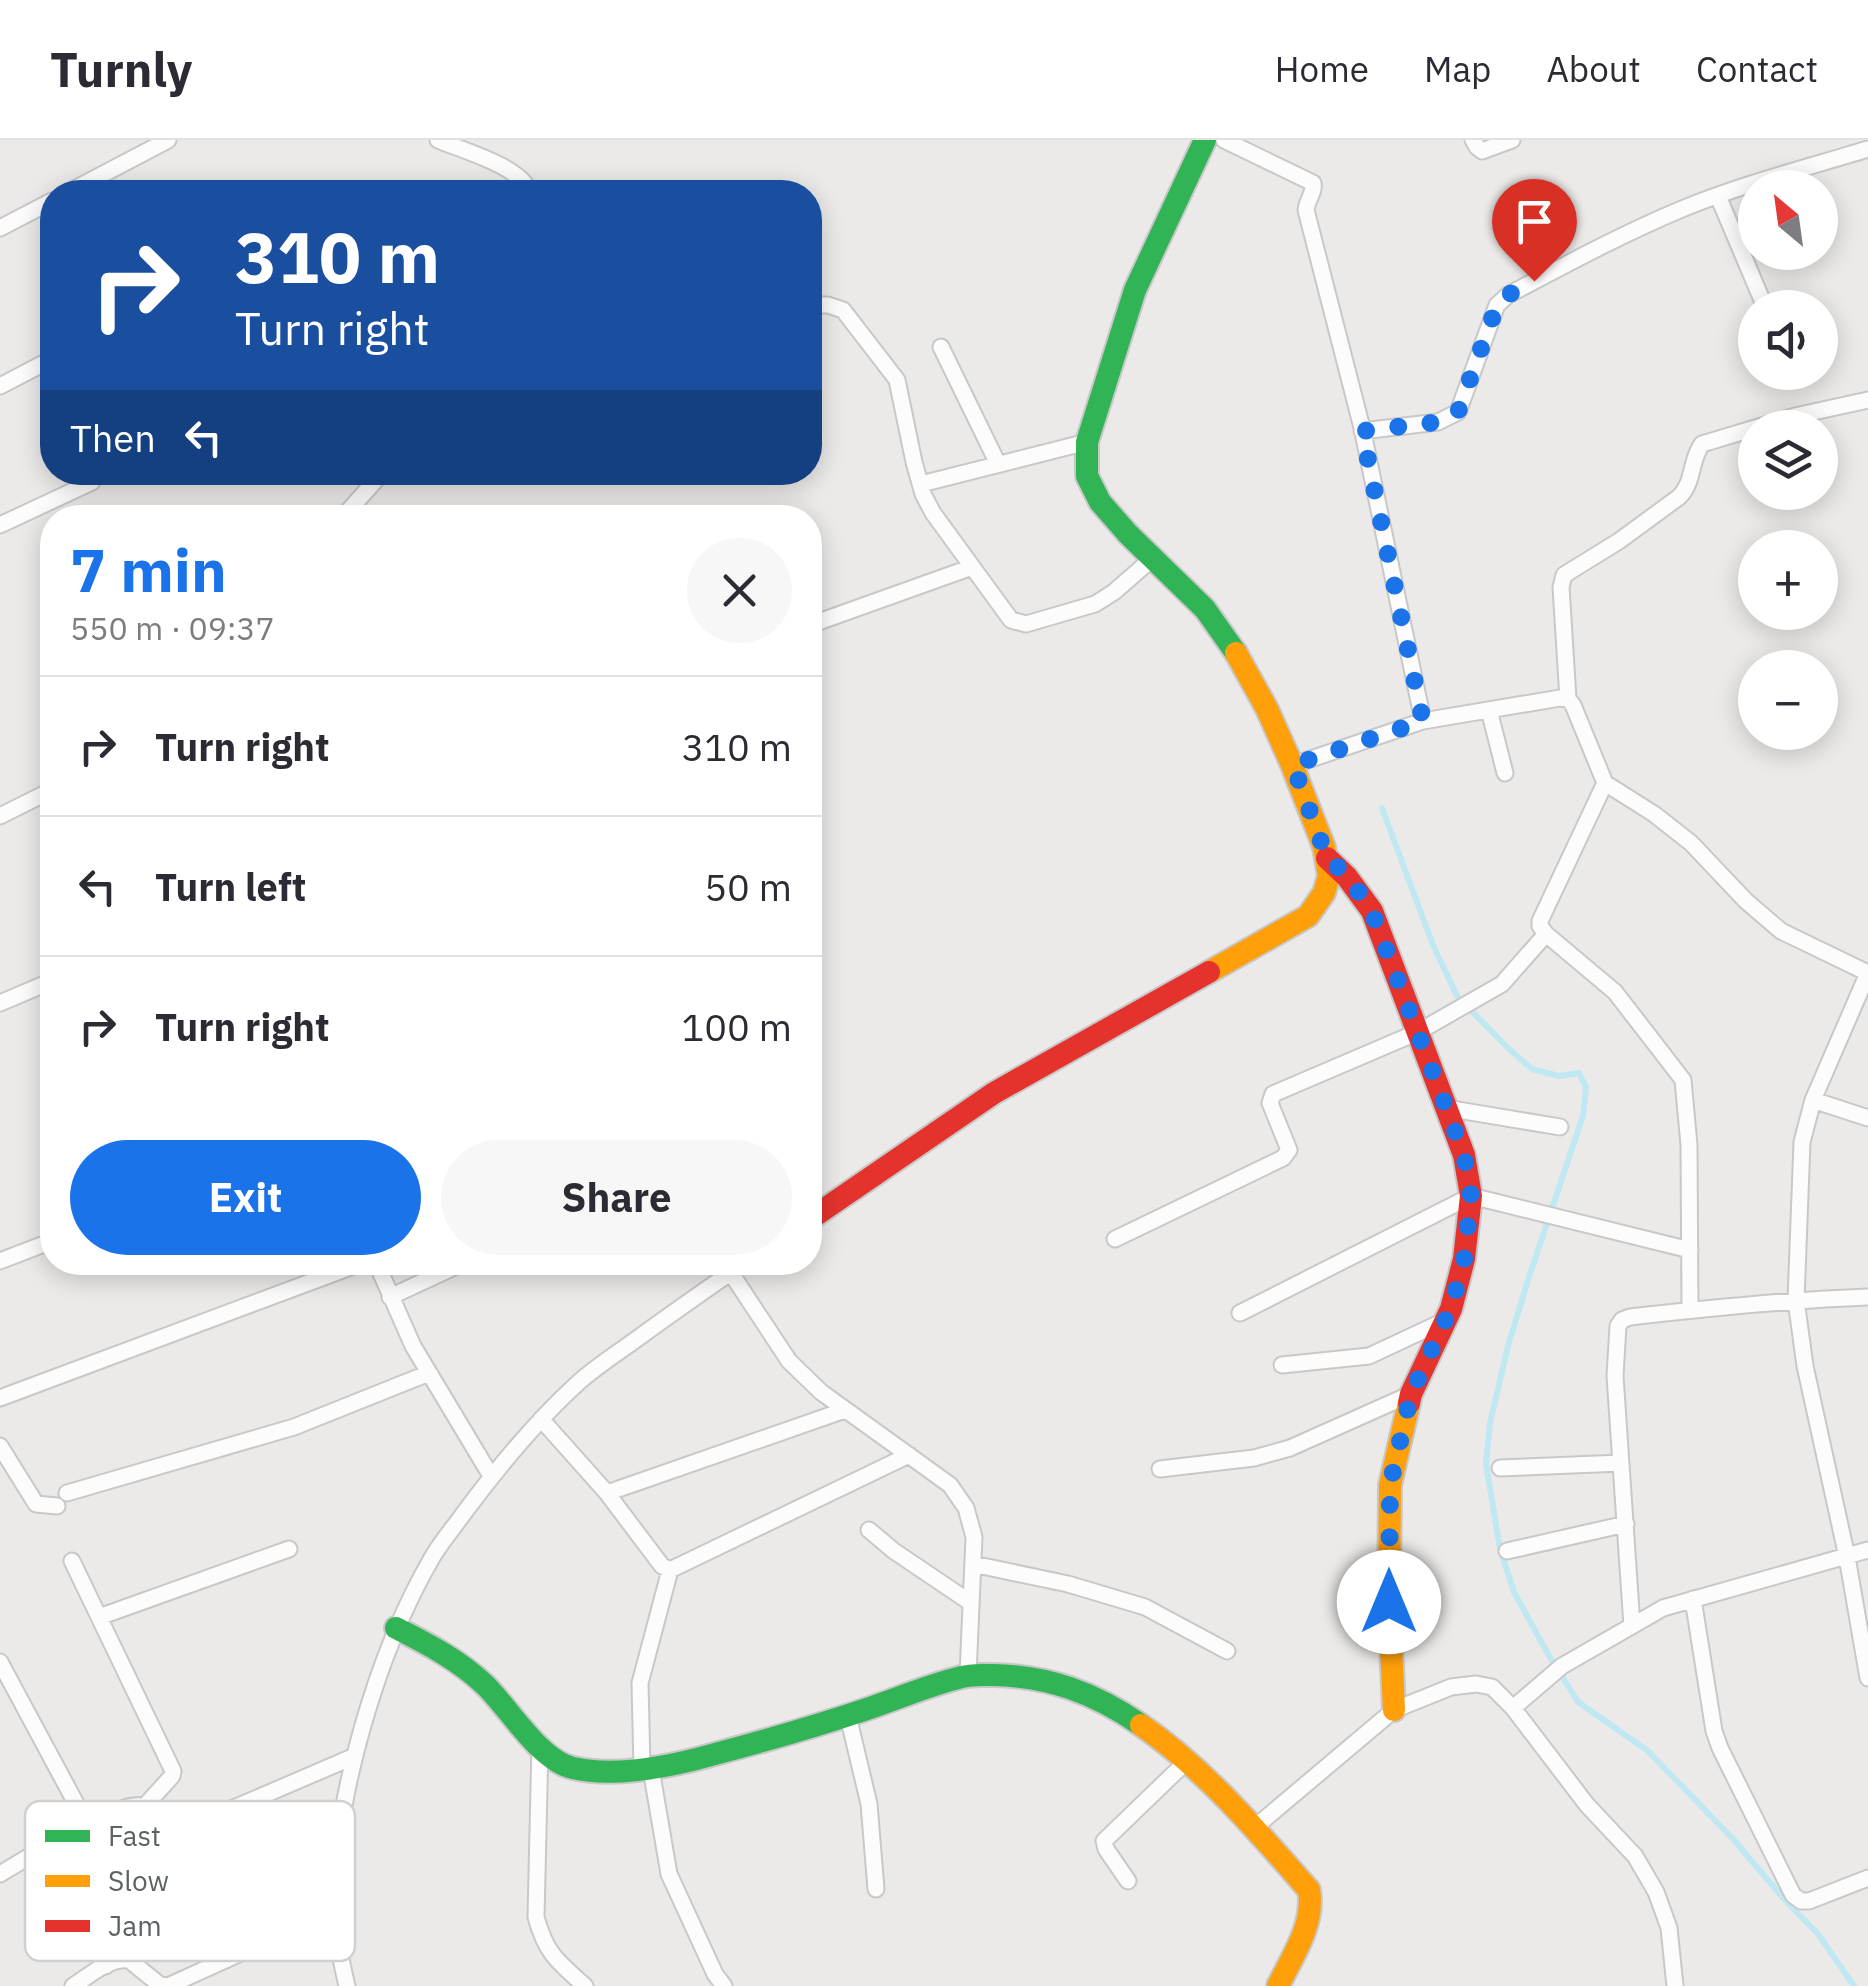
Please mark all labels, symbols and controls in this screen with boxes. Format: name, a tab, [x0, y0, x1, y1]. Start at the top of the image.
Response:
text: Turnly	[50, 38, 192, 100]
text: Home	[1275, 46, 1369, 92]
text: Map	[1424, 46, 1491, 92]
text: About	[1546, 46, 1641, 92]
text: Contact	[1696, 46, 1818, 92]
north arrow	[1738, 170, 1838, 270]
map controls	[1738, 170, 1838, 750]
pin	[1492, 179, 1577, 282]
icon: arrive	[1507, 194, 1562, 249]
text: 310 m	[235, 211, 440, 302]
icon: right	[70, 220, 200, 350]
button: sound	[1738, 290, 1838, 390]
text: Turn right	[235, 299, 430, 357]
icon: left	[176, 410, 231, 465]
button: layers	[1738, 410, 1838, 510]
text: Then	[70, 413, 156, 462]
text: 7 min	[70, 530, 227, 609]
button: +	[1738, 530, 1838, 630]
button: close	[687, 538, 792, 643]
text: 550 m · 09:37	[70, 607, 275, 649]
button: −	[1738, 650, 1838, 750]
icon: right	[70, 719, 125, 774]
text: Turn right	[155, 722, 330, 771]
text: 310 m	[681, 722, 792, 771]
icon: left	[70, 859, 125, 914]
text: Turn left	[155, 862, 306, 911]
text: 50 m	[704, 862, 792, 911]
icon: right	[70, 999, 125, 1054]
text: Turn right	[155, 1002, 330, 1051]
text: 100 m	[681, 1002, 792, 1051]
button: Exit	[70, 1140, 421, 1255]
button: Share	[441, 1140, 792, 1255]
position arrow	[1337, 1550, 1441, 1654]
legend	[25, 1801, 355, 1961]
text: Fast	[108, 1817, 161, 1854]
text: Slow	[108, 1862, 169, 1899]
text: Jam	[108, 1907, 162, 1944]

